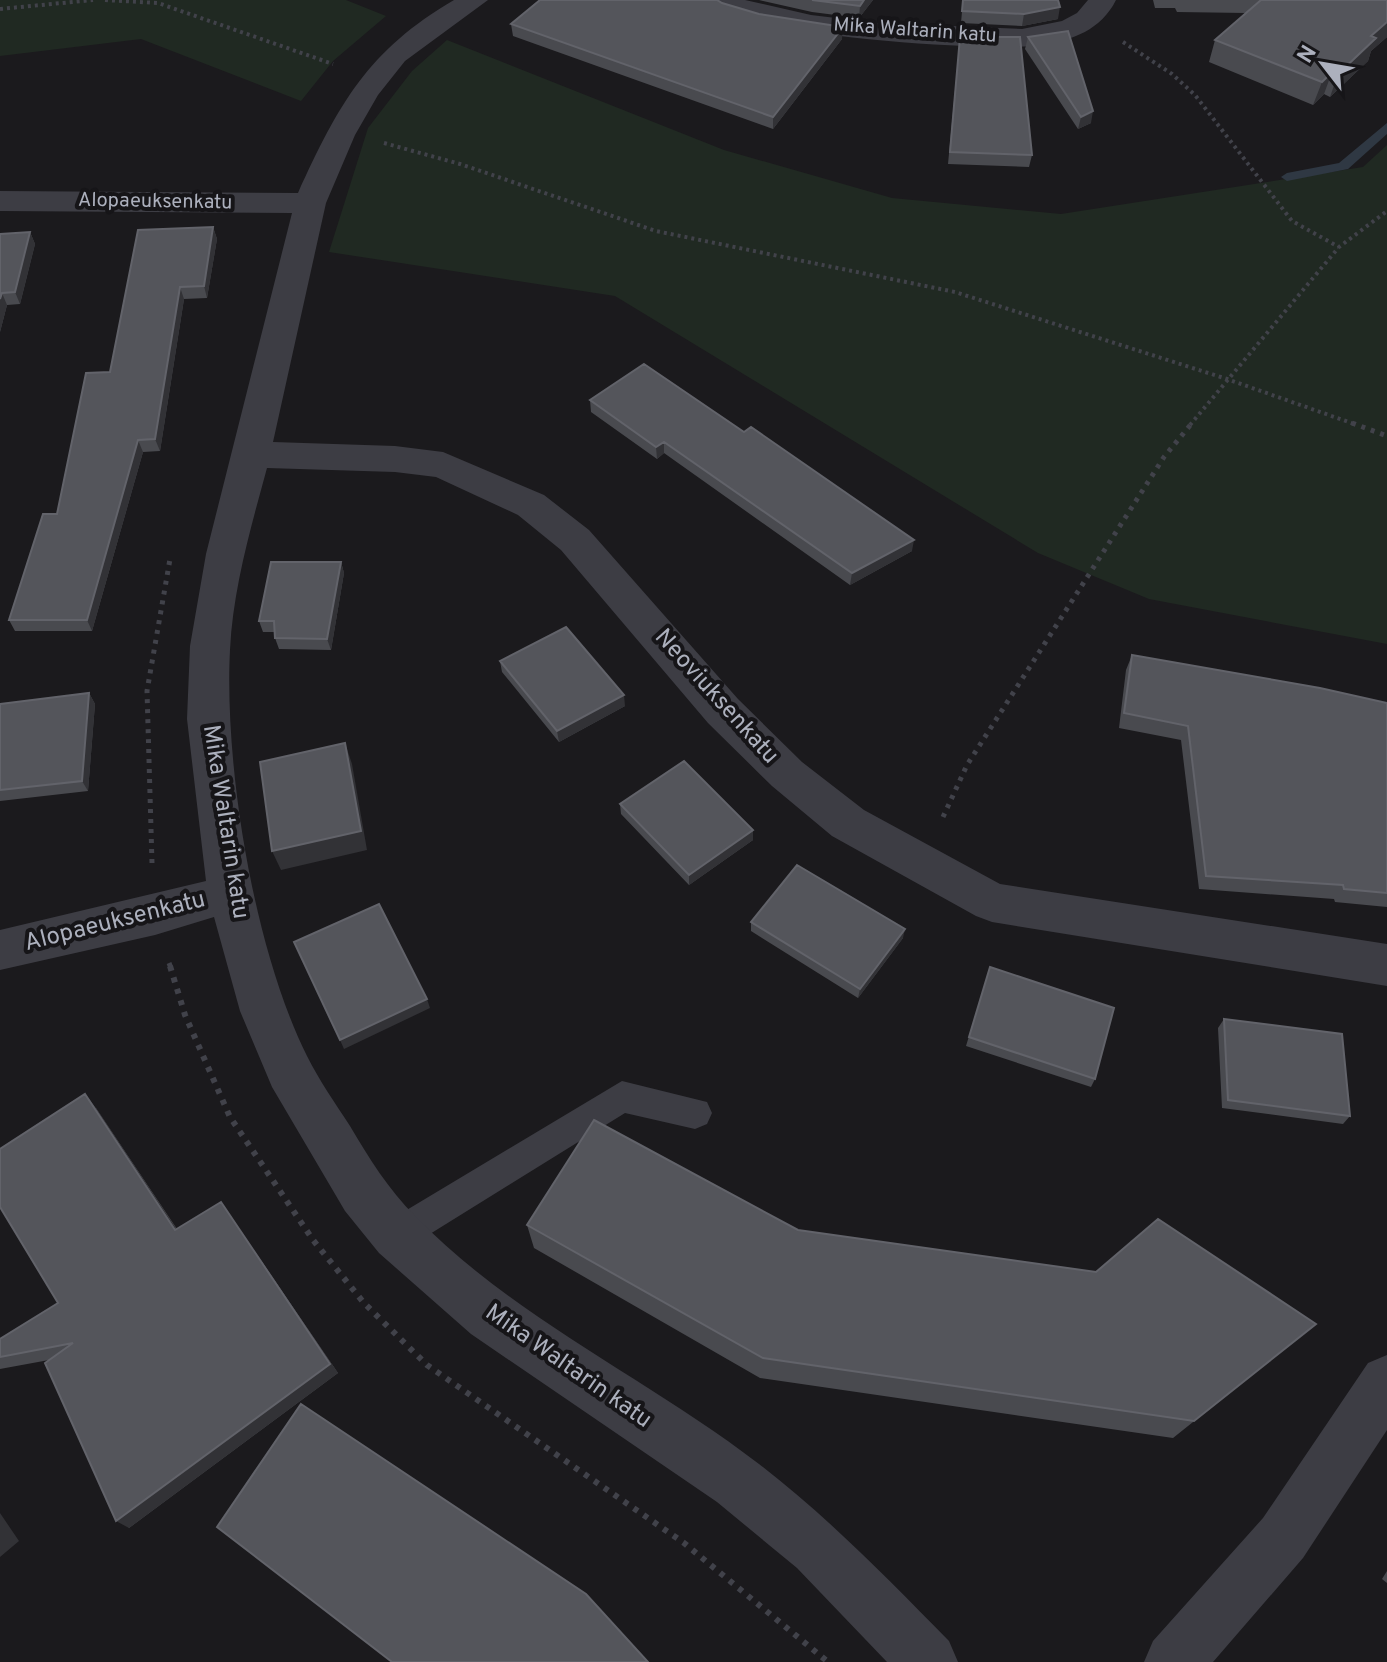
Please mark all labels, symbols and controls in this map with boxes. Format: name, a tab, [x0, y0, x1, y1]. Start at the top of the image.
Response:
street label: Mika Waltarin katu	[832, 12, 998, 50]
north arrow	[1283, 24, 1363, 104]
text: N	[1292, 41, 1324, 69]
street label: Alopaeuksenkatu	[77, 188, 233, 216]
street label: Neoviuksenkatu	[647, 623, 785, 771]
street label: Mika Waltarin katu	[195, 723, 255, 921]
street label: Alopaeuksenkatu	[21, 885, 209, 959]
street label: Mika Waltarin katu	[479, 1298, 657, 1436]

